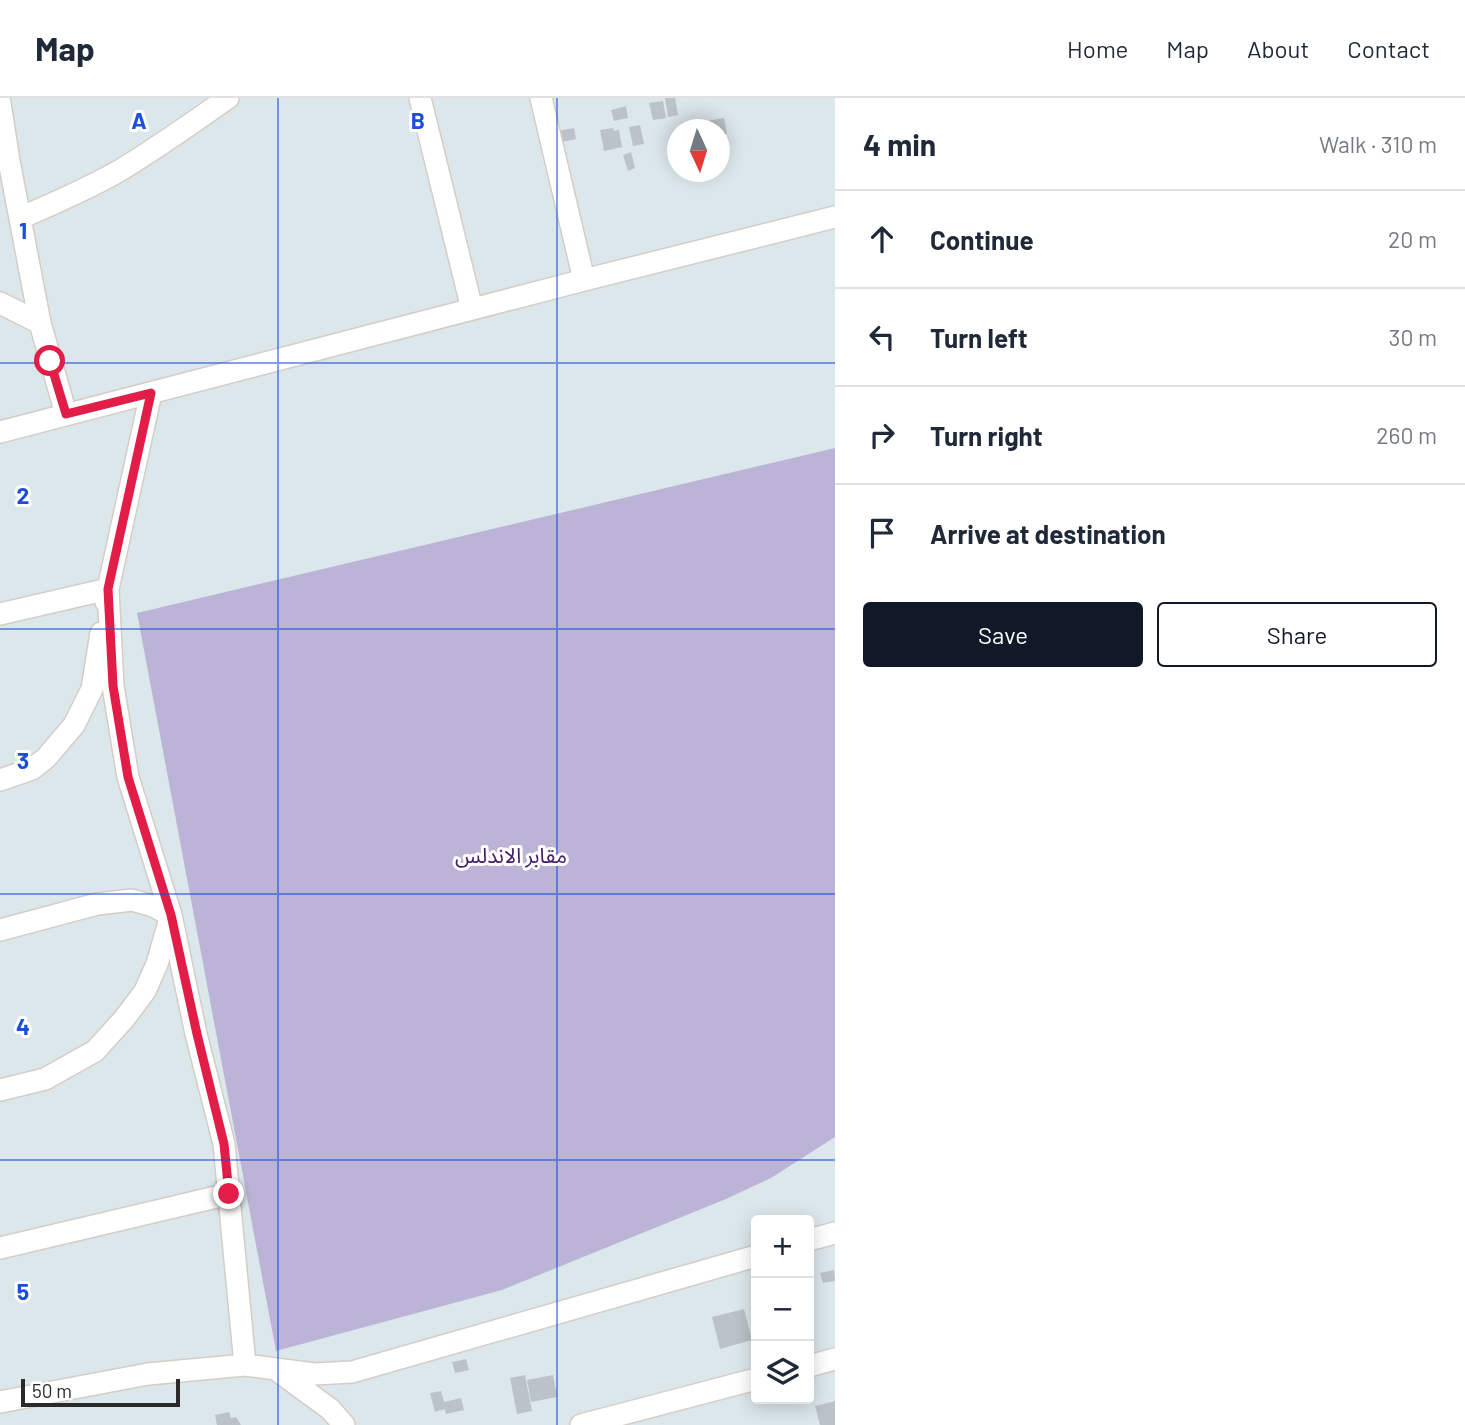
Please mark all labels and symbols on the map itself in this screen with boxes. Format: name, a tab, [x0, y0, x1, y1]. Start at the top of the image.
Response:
text: A	[131, 106, 147, 134]
text: B	[411, 106, 425, 134]
north arrow	[667, 119, 730, 182]
text: 1	[19, 216, 27, 244]
route start	[34, 345, 65, 376]
text: 2	[17, 481, 29, 509]
text: 3	[17, 746, 29, 774]
park label: مقابر الاندلس	[455, 842, 567, 868]
text: 4	[16, 1012, 30, 1040]
route end	[213, 1178, 244, 1209]
text: 5	[17, 1277, 29, 1305]
scale bar	[21, 1376, 180, 1408]

